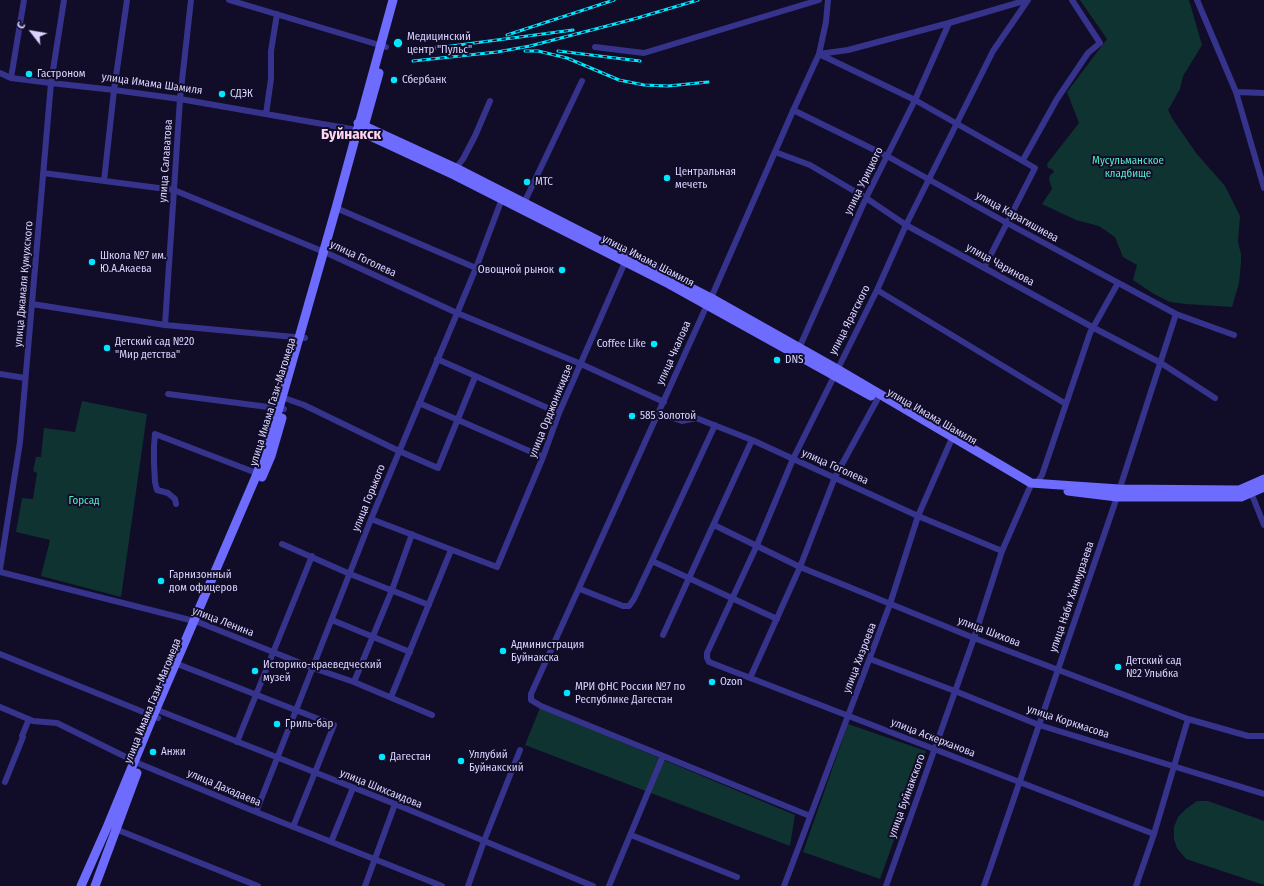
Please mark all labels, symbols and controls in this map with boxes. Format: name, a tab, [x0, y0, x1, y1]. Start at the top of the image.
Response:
north arrow	[12, 12, 52, 52]
text: С	[14, 20, 28, 31]
place label: Медицинский центр "Пульс"	[407, 30, 472, 56]
marker: Медицинский центр "Пульс"	[392, 37, 404, 49]
place label: Гастроном	[37, 67, 85, 81]
marker: Гастроном	[24, 69, 34, 79]
street label: улица Имама Шамиля	[101, 70, 203, 98]
place label: Сбербанк	[402, 73, 446, 87]
marker: Сбербанк	[389, 75, 399, 85]
place label: СДЭК	[230, 87, 253, 101]
marker: СДЭК	[217, 89, 227, 99]
street label: улица Салаватова	[157, 119, 175, 203]
district label: Буйнакск	[321, 126, 381, 144]
street label: улица Урицкого	[842, 145, 886, 217]
park label: Мусульманское кладбище	[1092, 154, 1164, 180]
place label: Центральная мечеть	[675, 165, 736, 191]
marker: Центральная мечеть	[662, 173, 672, 183]
place label: МТС	[535, 175, 553, 189]
marker: МТС	[522, 177, 532, 187]
street label: улица Карагишиева	[973, 189, 1061, 245]
street label: улица Джамаля Кумухского	[12, 220, 36, 348]
street label: улица Имама Шамиля	[600, 232, 696, 290]
street label: улица Гоголева	[328, 238, 398, 280]
street label: улица Чаринова	[964, 241, 1036, 289]
place label: Школа №7 им. Ю.А.Акаева	[100, 249, 166, 275]
marker: Школа №7 им. Ю.А.Акаева	[87, 257, 97, 267]
place label: Овощной рынок	[478, 263, 554, 277]
marker: Овощной рынок	[557, 265, 567, 275]
street label: улица Ярагского	[827, 283, 873, 357]
street label: улица Чкалова	[654, 319, 694, 387]
place label: Детский сад №20 "Мир детства"	[115, 335, 195, 361]
street label: улица Имама Гази-Магомеда	[247, 336, 299, 468]
place label: Coffee Like	[597, 337, 646, 351]
marker: Coffee Like	[649, 339, 659, 349]
marker: Детский сад №20 "Мир детства"	[102, 343, 112, 353]
place label: DNS	[785, 353, 804, 367]
marker: DNS	[772, 355, 782, 365]
street label: улица Орджоникидзе	[526, 362, 576, 460]
street label: улица Имама Шамиля	[885, 386, 979, 448]
place label: 585 Золотой	[640, 409, 696, 423]
marker: 585 Золотой	[627, 411, 637, 421]
street label: улица Гоголева	[800, 446, 870, 488]
street label: улица Горького	[349, 462, 389, 534]
park label: Горсад	[68, 494, 100, 508]
street label: улица Наби Ханмурзаева	[1047, 540, 1097, 654]
place label: Гарнизонный дом офицеров	[169, 568, 238, 594]
marker: Гарнизонный дом офицеров	[156, 576, 166, 586]
street label: улица Ленина	[190, 604, 256, 640]
street label: улица Шихова	[956, 614, 1022, 650]
street label: улица Хизроева	[841, 621, 879, 695]
street label: улица Имама Гази-Магомеда	[122, 637, 184, 765]
place label: Администрация Буйнакска	[511, 638, 584, 664]
marker: Администрация Буйнакска	[498, 646, 508, 656]
place label: Детский сад №2 Улыбка	[1126, 654, 1181, 680]
place label: Историко-краеведческий музей	[263, 658, 382, 684]
marker: Детский сад №2 Улыбка	[1113, 662, 1123, 672]
marker: Историко-краеведческий музей	[250, 666, 260, 676]
place label: Ozon	[720, 675, 743, 689]
marker: Ozon	[707, 677, 717, 687]
place label: МРИ ФНС России №7 по Республике Дагестан	[575, 680, 685, 706]
marker: МРИ ФНС России №7 по Республике Дагестан	[562, 688, 572, 698]
street label: улица Коркмасова	[1025, 702, 1111, 742]
street label: улица Аскерханова	[889, 716, 977, 760]
place label: Гриль-бар	[285, 717, 333, 731]
marker: Гриль-бар	[272, 719, 282, 729]
place label: Анжи	[161, 745, 186, 759]
marker: Анжи	[148, 747, 158, 757]
place label: Уллубий Буйнакский	[469, 748, 524, 774]
place label: Дагестан	[390, 750, 431, 764]
marker: Дагестан	[377, 752, 387, 762]
street label: улица Буйнакского	[886, 752, 928, 840]
marker: Уллубий Буйнакский	[456, 756, 466, 766]
street label: улица Шихсаидова	[338, 766, 424, 812]
street label: улица Дахадаева	[185, 767, 263, 809]

